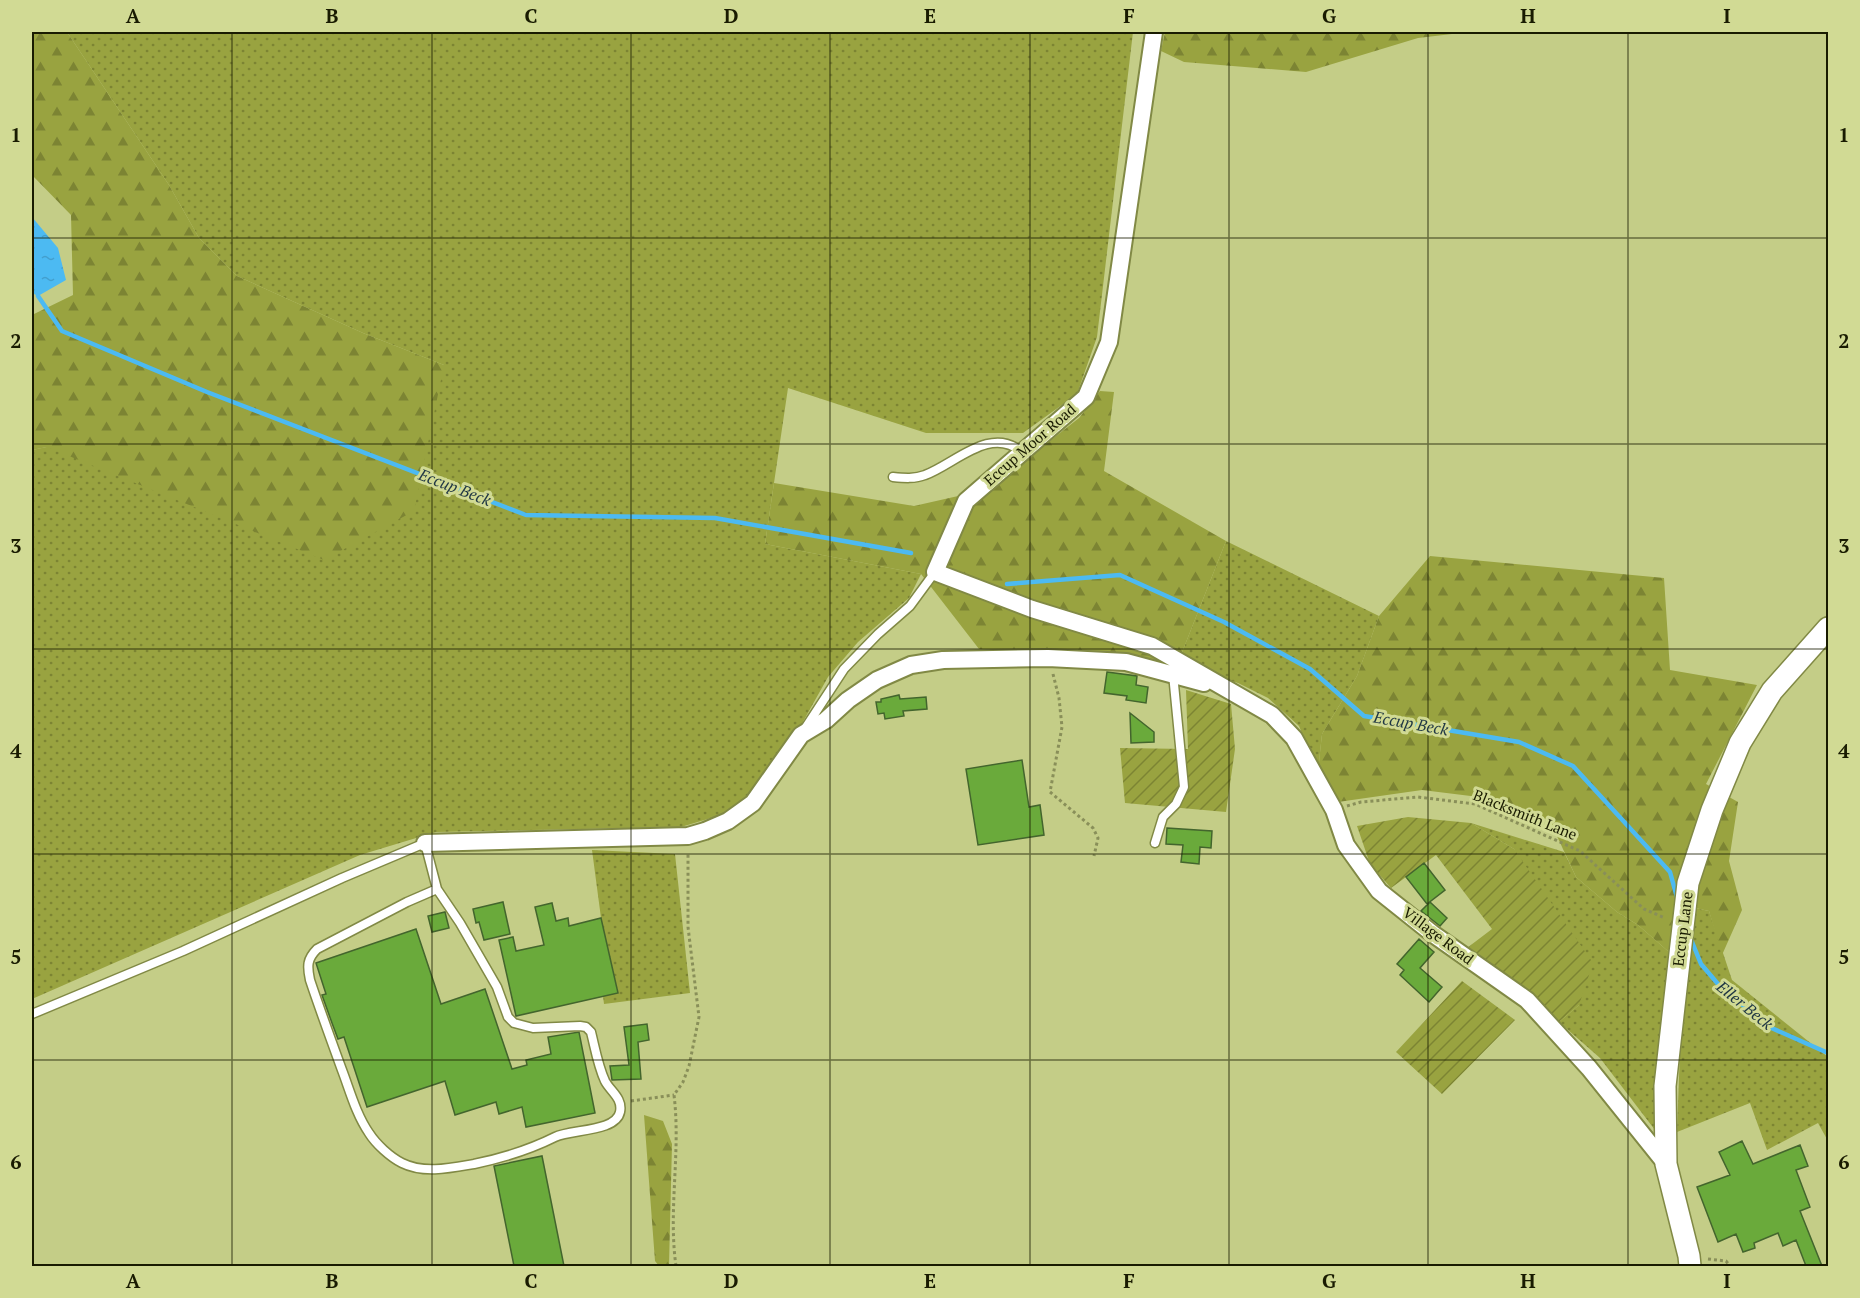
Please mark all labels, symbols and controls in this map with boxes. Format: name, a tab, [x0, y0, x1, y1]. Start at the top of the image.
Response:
text: A	[126, 2, 141, 29]
text: B	[326, 2, 339, 29]
text: C	[524, 2, 538, 29]
text: D	[724, 2, 738, 29]
text: E	[924, 2, 936, 29]
text: F	[1123, 2, 1135, 29]
text: G	[1322, 2, 1336, 29]
text: H	[1520, 2, 1536, 29]
text: I	[1723, 2, 1731, 29]
text: 1	[10, 121, 22, 148]
text: 1	[1838, 121, 1850, 148]
text: 2	[10, 327, 22, 354]
text: 2	[1838, 327, 1850, 354]
street label: Eccup Moor Road	[979, 399, 1080, 490]
water label: Eccup Beck	[415, 463, 494, 511]
text: 3	[10, 532, 22, 559]
text: 3	[1838, 532, 1850, 559]
water label: Eccup Beck	[1371, 705, 1450, 740]
text: 4	[10, 737, 22, 764]
text: 4	[1838, 737, 1850, 764]
street label: Blacksmith Lane	[1471, 784, 1580, 844]
street label: Eccup Lane	[1667, 890, 1697, 968]
street label: Village Road	[1399, 902, 1478, 968]
text: 5	[10, 943, 22, 970]
text: 5	[1838, 943, 1850, 970]
water label: Eller Beck	[1711, 975, 1778, 1035]
text: 6	[10, 1148, 22, 1175]
text: 6	[1838, 1148, 1850, 1175]
text: A	[126, 1267, 141, 1294]
text: B	[326, 1267, 339, 1294]
text: C	[524, 1267, 538, 1294]
text: D	[724, 1267, 738, 1294]
text: E	[924, 1267, 936, 1294]
text: F	[1123, 1267, 1135, 1294]
text: G	[1322, 1267, 1336, 1294]
text: H	[1520, 1267, 1536, 1294]
text: I	[1723, 1267, 1731, 1294]

